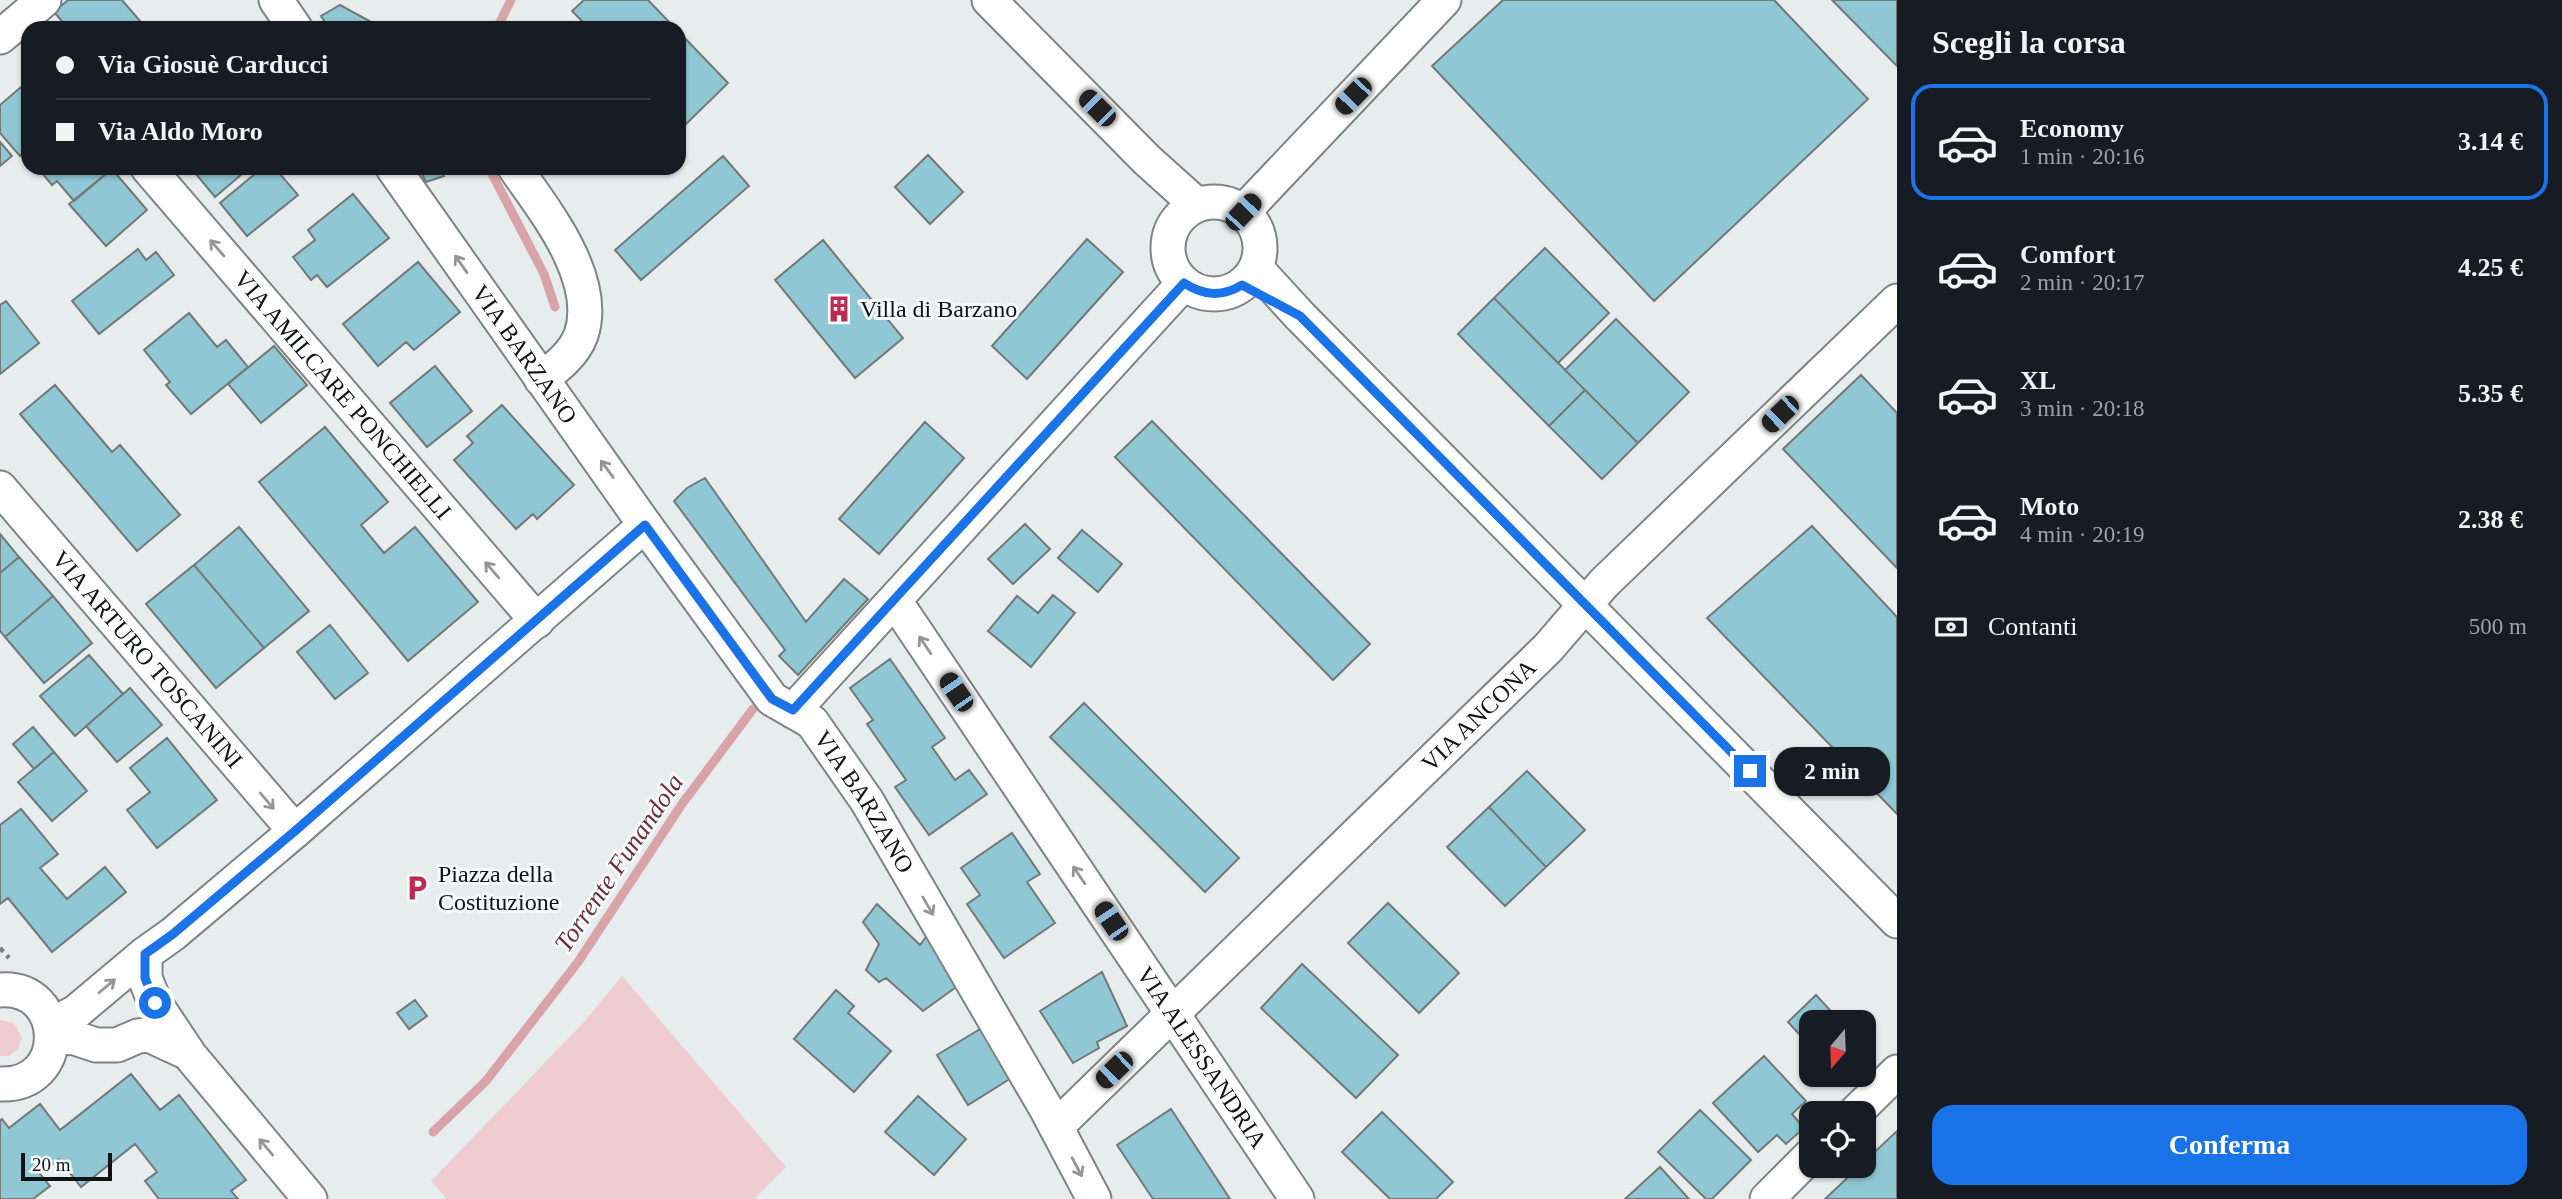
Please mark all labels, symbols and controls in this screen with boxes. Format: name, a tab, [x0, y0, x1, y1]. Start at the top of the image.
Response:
text: Scegli la corsa	[1932, 24, 2126, 60]
text: Via Giosuè Carducci	[98, 50, 328, 79]
car	[1331, 74, 1376, 118]
car	[1075, 86, 1120, 130]
icon: car	[1936, 111, 1999, 174]
text: Economy	[2020, 114, 2124, 143]
text: Via Aldo Moro	[98, 117, 263, 146]
text: 3.14 €	[2458, 127, 2523, 156]
text: 1 min · 20:16	[2020, 144, 2145, 169]
car	[1221, 189, 1266, 235]
icon: car	[1936, 237, 1999, 300]
one-way arrow	[209, 240, 224, 258]
text: Comfort	[2020, 240, 2115, 269]
text: 4.25 €	[2458, 253, 2523, 282]
one-way arrow	[453, 255, 468, 274]
street label: VIA AMILCARE PONCHIELLI	[229, 265, 457, 524]
text: 2 min · 20:17	[2020, 270, 2145, 295]
street label: VIA BARZANO	[467, 280, 582, 429]
building icon: Villa di Barzano	[824, 294, 854, 324]
place label: Villa di Barzano	[860, 296, 1017, 322]
icon: car	[1936, 363, 1999, 426]
text: XL	[2020, 366, 2056, 395]
text: 5.35 €	[2458, 379, 2523, 408]
car	[1758, 392, 1803, 436]
text: 3 min · 20:18	[2020, 396, 2145, 421]
one-way arrow	[599, 460, 614, 479]
icon: car	[1936, 489, 1999, 552]
text: Moto	[2020, 492, 2079, 521]
text: 2.38 €	[2458, 505, 2523, 534]
text: 4 min · 20:19	[2020, 522, 2145, 547]
street label: VIA ARTURO TOSCANINI	[47, 546, 248, 773]
one-way arrow	[484, 561, 500, 579]
icon: cash	[1932, 608, 1970, 646]
text: Contanti	[1988, 612, 2078, 641]
text: 500 m	[2469, 614, 2527, 639]
one-way arrow	[918, 636, 932, 656]
street label: VIA ANCONA	[1416, 654, 1542, 777]
car	[936, 669, 977, 715]
street label: VIA BARZANO	[809, 726, 919, 877]
callout: 2 min	[1774, 746, 1890, 796]
route end	[1734, 755, 1766, 787]
text: 2 min	[1804, 759, 1860, 784]
water label: Torrente Funandola	[549, 769, 689, 957]
one-way arrow	[259, 792, 275, 810]
place label: Piazza della Costituzione	[438, 861, 559, 915]
one-way arrow	[1072, 865, 1086, 885]
parking icon: Piazza della Costituzione	[402, 873, 432, 903]
one-way arrow	[921, 895, 935, 915]
car	[1091, 898, 1132, 944]
street label: VIA ALESSANDRIA	[1132, 962, 1272, 1154]
one-way arrow	[97, 978, 115, 994]
route start	[139, 987, 171, 1019]
north arrow	[1799, 1010, 1876, 1087]
map controls	[1799, 1010, 1876, 1178]
car	[1092, 1048, 1137, 1092]
button: locate	[1799, 1101, 1876, 1178]
button: Conferma	[1932, 1105, 2527, 1185]
one-way arrow	[259, 1138, 274, 1156]
scale bar	[21, 1150, 112, 1182]
text: 20 m	[32, 1154, 71, 1175]
one-way arrow	[1071, 1156, 1085, 1177]

